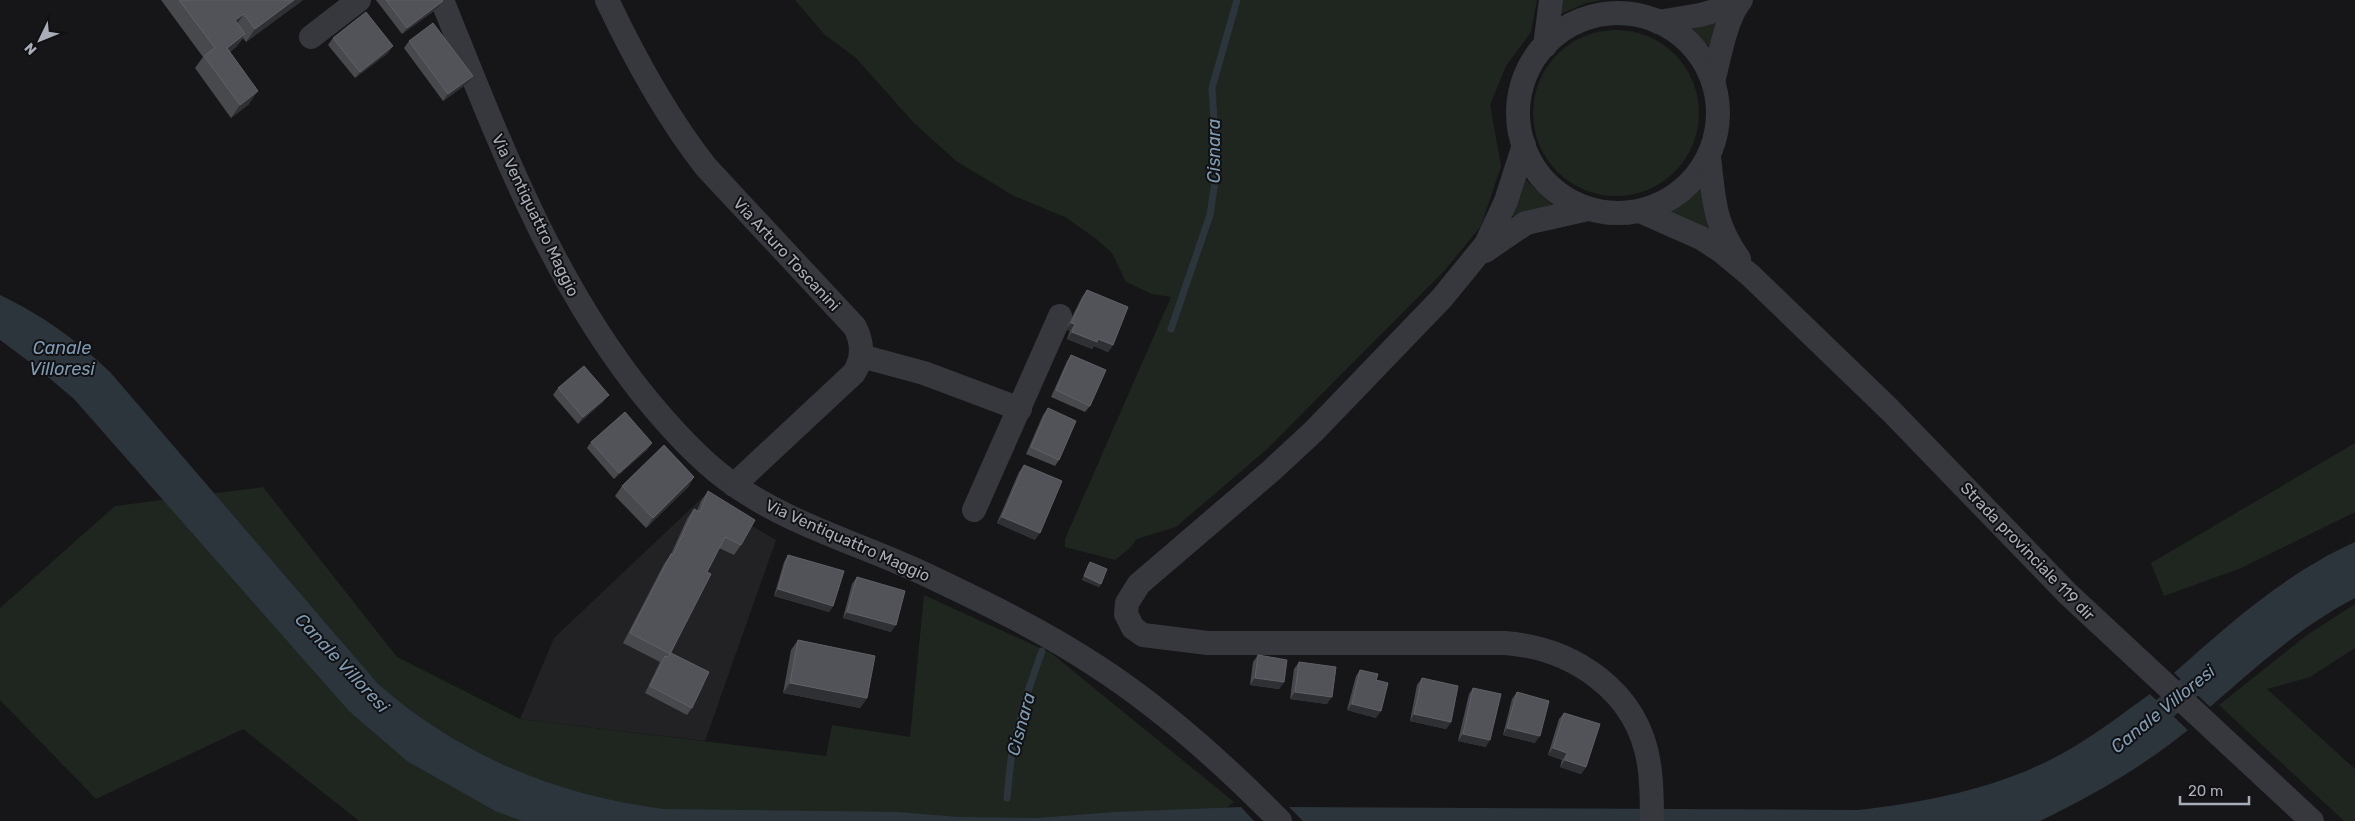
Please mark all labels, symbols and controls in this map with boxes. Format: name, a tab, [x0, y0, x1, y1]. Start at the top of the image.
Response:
north arrow	[15, 15, 65, 65]
text: N	[21, 39, 41, 58]
water label: Cisnara	[1203, 118, 1225, 183]
street label: Via Ventiquattro Maggio	[488, 131, 583, 299]
street label: Via Arturo Toscanini	[729, 194, 844, 315]
water label: Canale Villoresi	[29, 337, 95, 380]
street label: Strada provinciale 119 dir	[1957, 478, 2099, 624]
street label: Via Ventiquattro Maggio	[763, 496, 933, 585]
water label: Canale Villoresi	[290, 609, 394, 718]
water label: Canale Villoresi	[2106, 660, 2220, 758]
water label: Cisnara	[1002, 690, 1040, 758]
scale bar	[2180, 774, 2249, 806]
text: 20 m	[2188, 782, 2223, 800]

